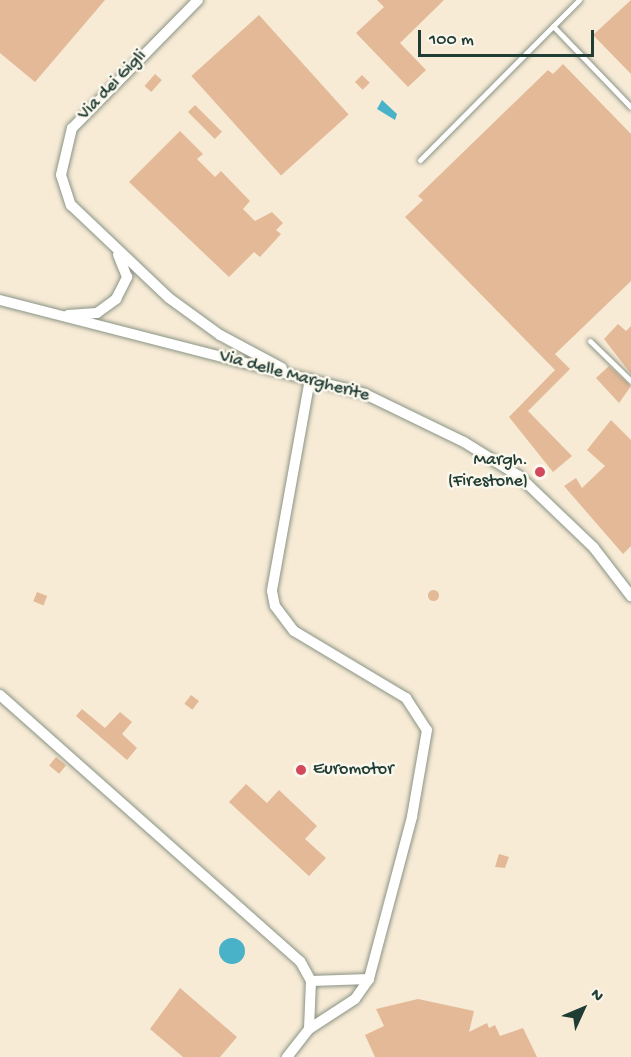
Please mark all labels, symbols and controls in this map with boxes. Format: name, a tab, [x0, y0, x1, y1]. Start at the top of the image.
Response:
scale bar	[421, 18, 596, 56]
text: 100 m	[429, 30, 474, 51]
street label: Via dei Gigli	[74, 46, 152, 126]
street label: Via delle Margherite	[217, 347, 371, 407]
place label: Margh. (Firestone)	[448, 451, 528, 494]
marker: Margh. (Firestone)	[533, 465, 547, 479]
place label: Euromotor	[313, 759, 394, 781]
marker: Euromotor	[294, 763, 308, 777]
north arrow	[553, 979, 613, 1039]
text: N	[586, 986, 607, 1007]

